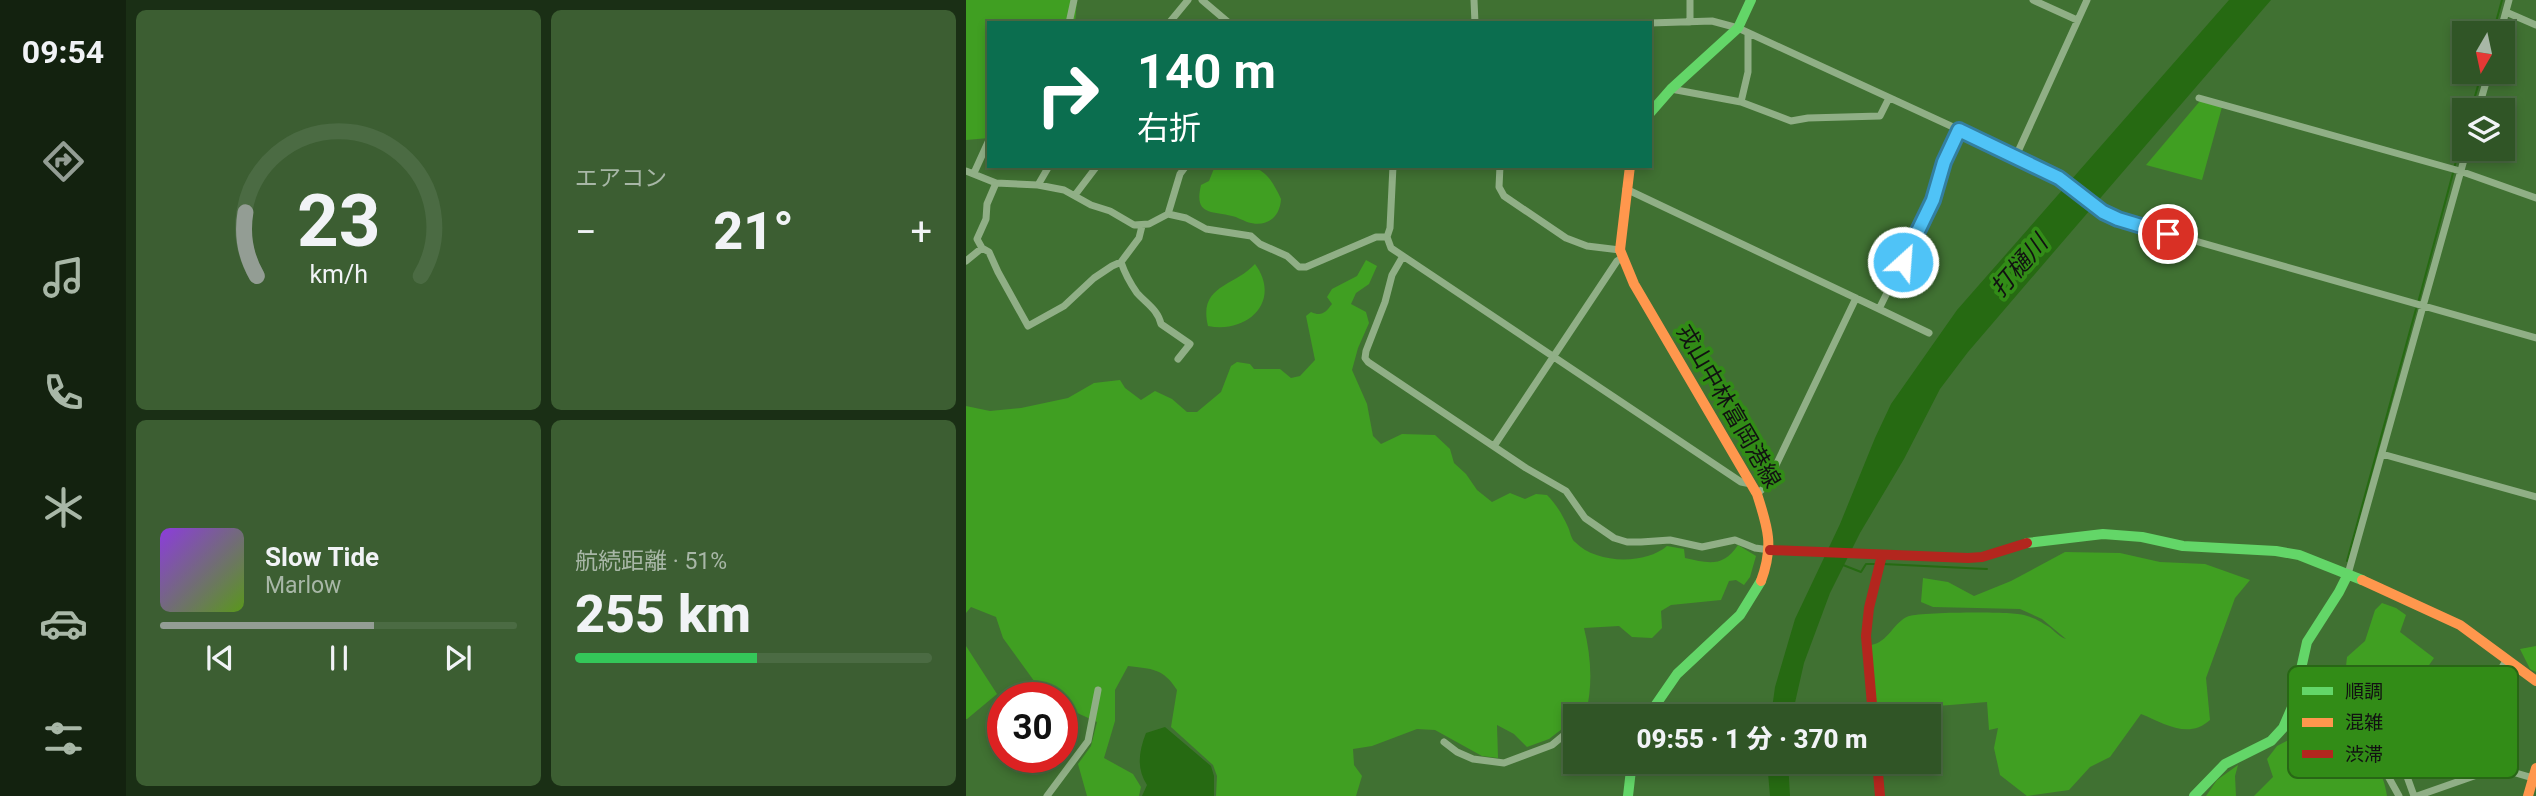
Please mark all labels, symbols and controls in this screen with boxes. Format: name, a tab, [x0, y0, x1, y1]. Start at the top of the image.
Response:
north arrow	[2452, 21, 2515, 84]
map controls	[2452, 21, 2515, 161]
text: 09:54	[22, 33, 104, 71]
text: 140 m	[1137, 43, 1276, 100]
icon: right	[1022, 49, 1113, 140]
button: layers	[2452, 98, 2515, 161]
text: 右折	[1137, 109, 1201, 147]
icon: directions	[39, 137, 88, 186]
text: エアコン	[575, 165, 667, 192]
text: 23	[297, 178, 380, 264]
text: 21°	[713, 201, 794, 262]
pin	[2138, 204, 2198, 264]
text: −	[575, 210, 597, 254]
text: +	[910, 210, 932, 254]
icon: arrive	[2149, 215, 2187, 253]
position arrow	[1866, 225, 1940, 299]
water label: 打樋川	[1985, 227, 2055, 302]
icon: music	[39, 253, 88, 302]
text: km/h	[309, 260, 368, 289]
street label: 戎山中林富岡港線	[1671, 320, 1786, 493]
icon: phone	[39, 368, 88, 417]
icon: climate	[39, 483, 88, 532]
text: Slow Tide	[265, 542, 379, 572]
text: 航続距離 · 51%	[575, 548, 727, 575]
text: Marlow	[265, 572, 341, 599]
text: 255 km	[575, 584, 751, 645]
icon: car	[39, 599, 88, 648]
icon: previous	[201, 639, 239, 677]
icon: pause	[320, 639, 358, 677]
icon: next	[439, 639, 477, 677]
legend	[2288, 666, 2518, 778]
text: 順調	[2345, 680, 2383, 703]
speed limit sign: 30	[987, 682, 1078, 773]
text: 混雑	[2345, 711, 2383, 734]
icon: filters	[39, 714, 88, 763]
text: 09:55 · 1 分 · 370 m	[1636, 724, 1868, 754]
text: 渋滞	[2345, 743, 2383, 766]

